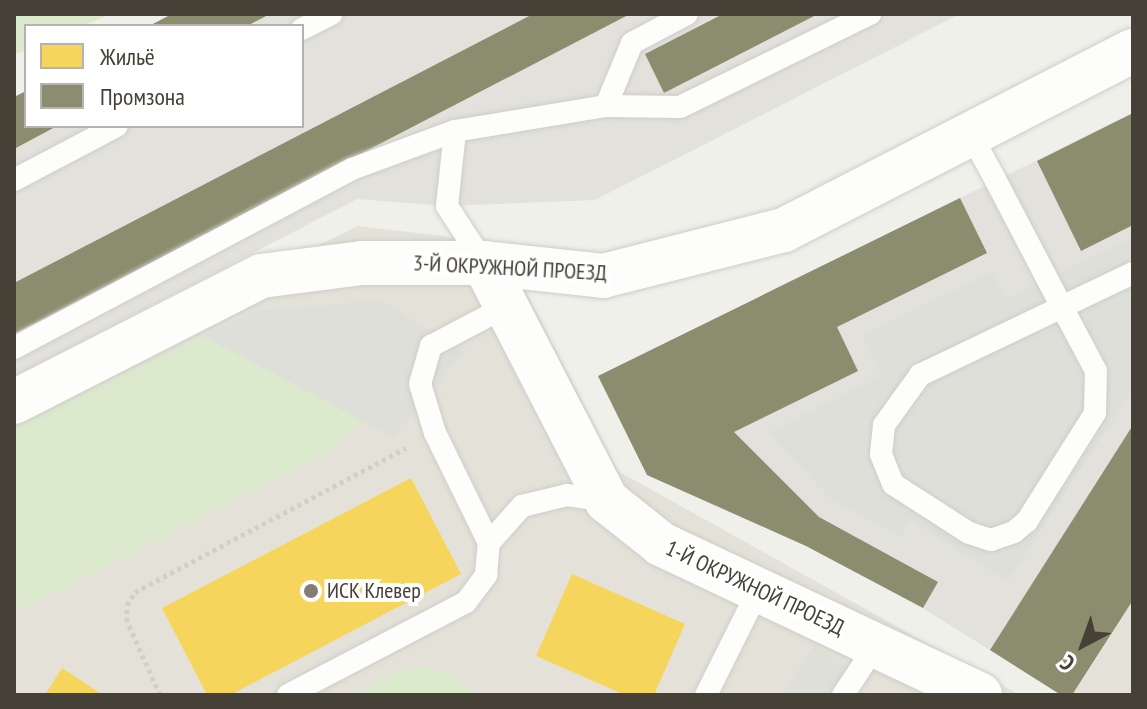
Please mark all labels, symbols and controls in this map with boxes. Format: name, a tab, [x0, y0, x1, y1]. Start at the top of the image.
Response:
legend	[24, 24, 304, 128]
text: Жильё	[100, 41, 155, 72]
text: Промзона	[100, 81, 185, 112]
street label: 3-Й ОКРУЖНОЙ ПРОЕЗД	[412, 250, 608, 286]
street label: 1-Й ОКРУЖНОЙ ПРОЕЗД	[661, 535, 849, 641]
place label: ИСК Клевер	[327, 578, 421, 604]
marker: ИСК Клевер	[302, 582, 320, 600]
north arrow	[1043, 605, 1123, 685]
text: С	[1054, 649, 1080, 677]

